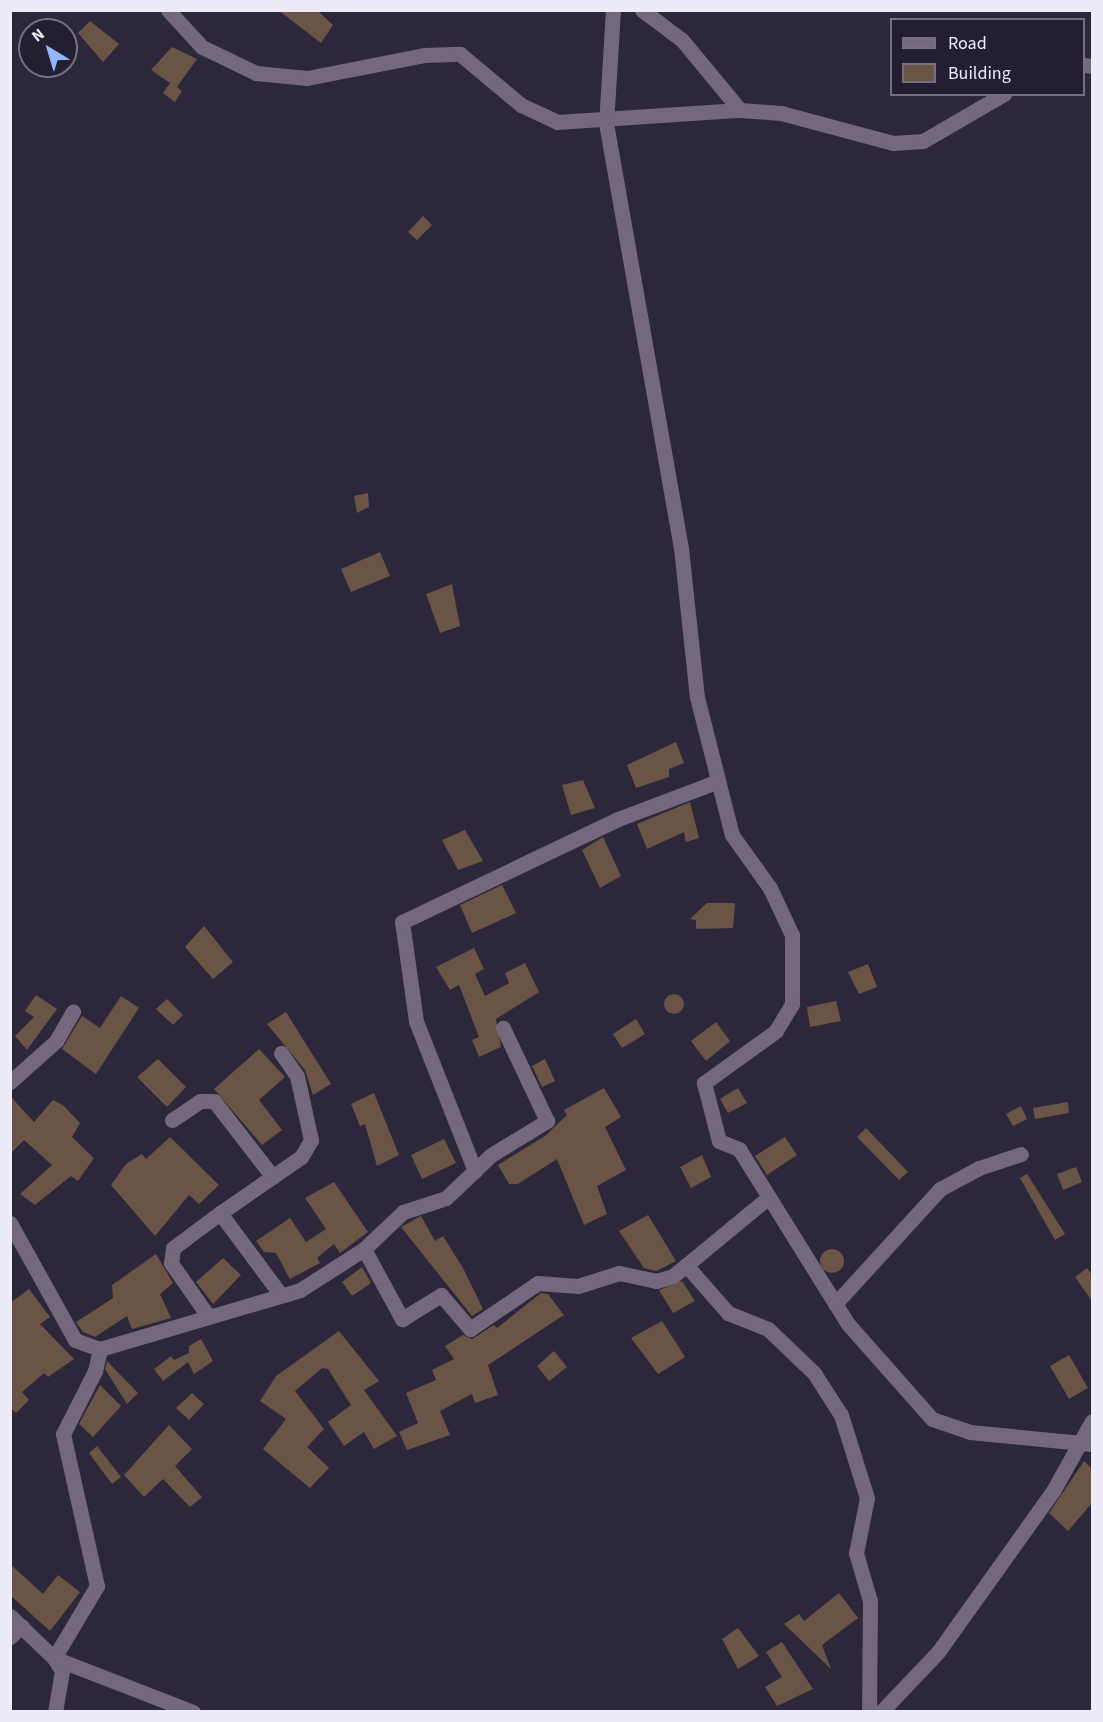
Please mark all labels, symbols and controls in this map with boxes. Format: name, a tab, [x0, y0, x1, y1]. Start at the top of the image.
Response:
north arrow	[18, 18, 78, 78]
legend	[890, 18, 1085, 96]
text: N	[27, 23, 49, 47]
text: Road	[948, 31, 987, 56]
text: Building	[948, 61, 1011, 86]

